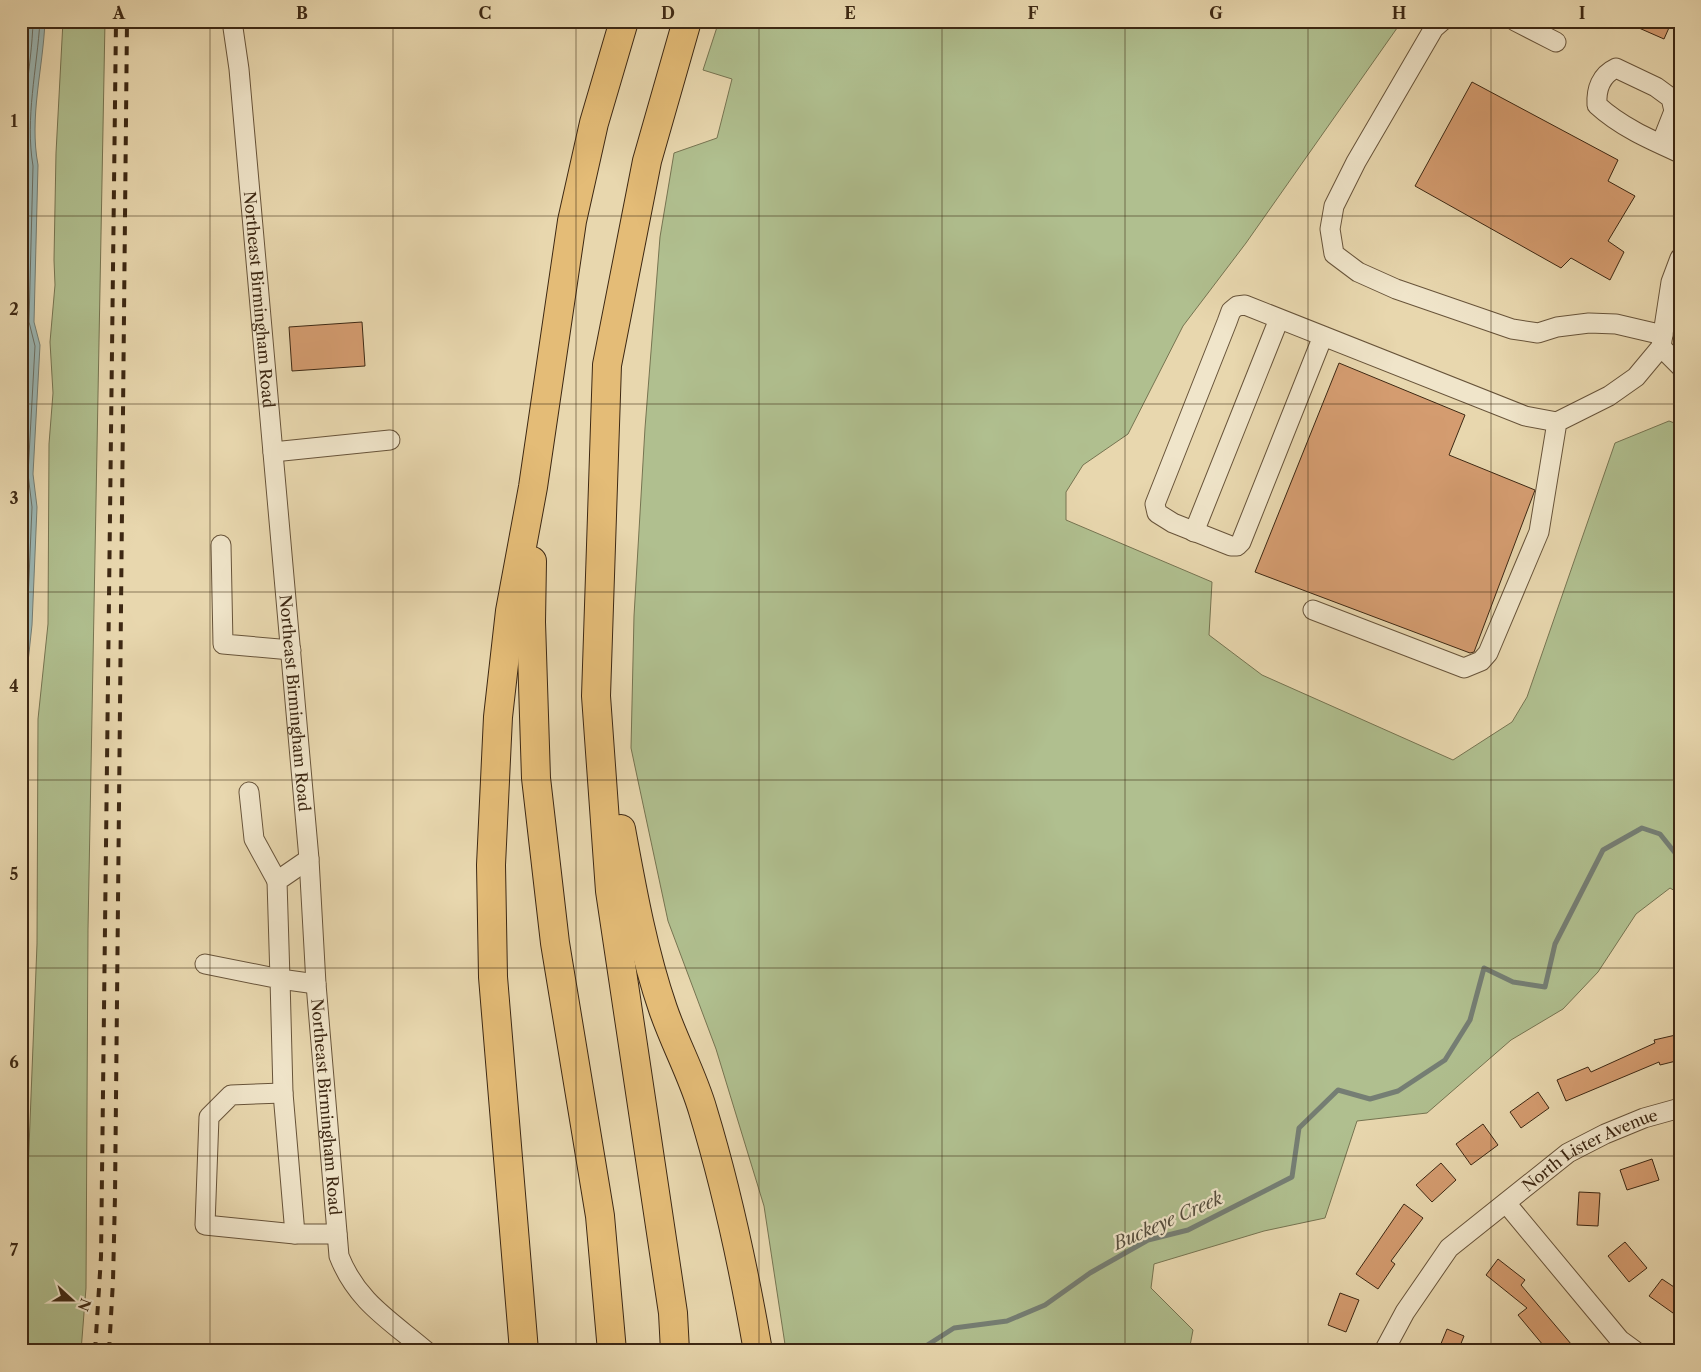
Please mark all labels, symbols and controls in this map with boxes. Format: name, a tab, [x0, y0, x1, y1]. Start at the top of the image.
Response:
text: A	[112, 3, 126, 23]
text: B	[296, 3, 308, 23]
text: C	[479, 3, 491, 23]
text: D	[661, 3, 675, 23]
text: E	[844, 3, 856, 23]
text: F	[1028, 3, 1039, 23]
text: G	[1209, 3, 1223, 23]
text: H	[1392, 3, 1406, 23]
text: I	[1579, 3, 1586, 23]
text: 1	[10, 111, 18, 131]
street label: Northeast Birmingham Road	[240, 190, 279, 409]
text: 2	[9, 299, 19, 319]
text: 3	[9, 488, 19, 508]
street label: Northeast Birmingham Road	[276, 594, 315, 812]
text: 4	[9, 676, 19, 696]
text: 5	[10, 864, 19, 884]
street label: Northeast Birmingham Road	[307, 998, 346, 1216]
text: 6	[9, 1052, 19, 1072]
street label: North Lister Avenue	[1518, 1105, 1660, 1196]
water label: Buckeye Creek	[1108, 1187, 1227, 1256]
text: 7	[10, 1240, 19, 1260]
north arrow	[48, 1274, 98, 1324]
text: N	[74, 1296, 95, 1314]

